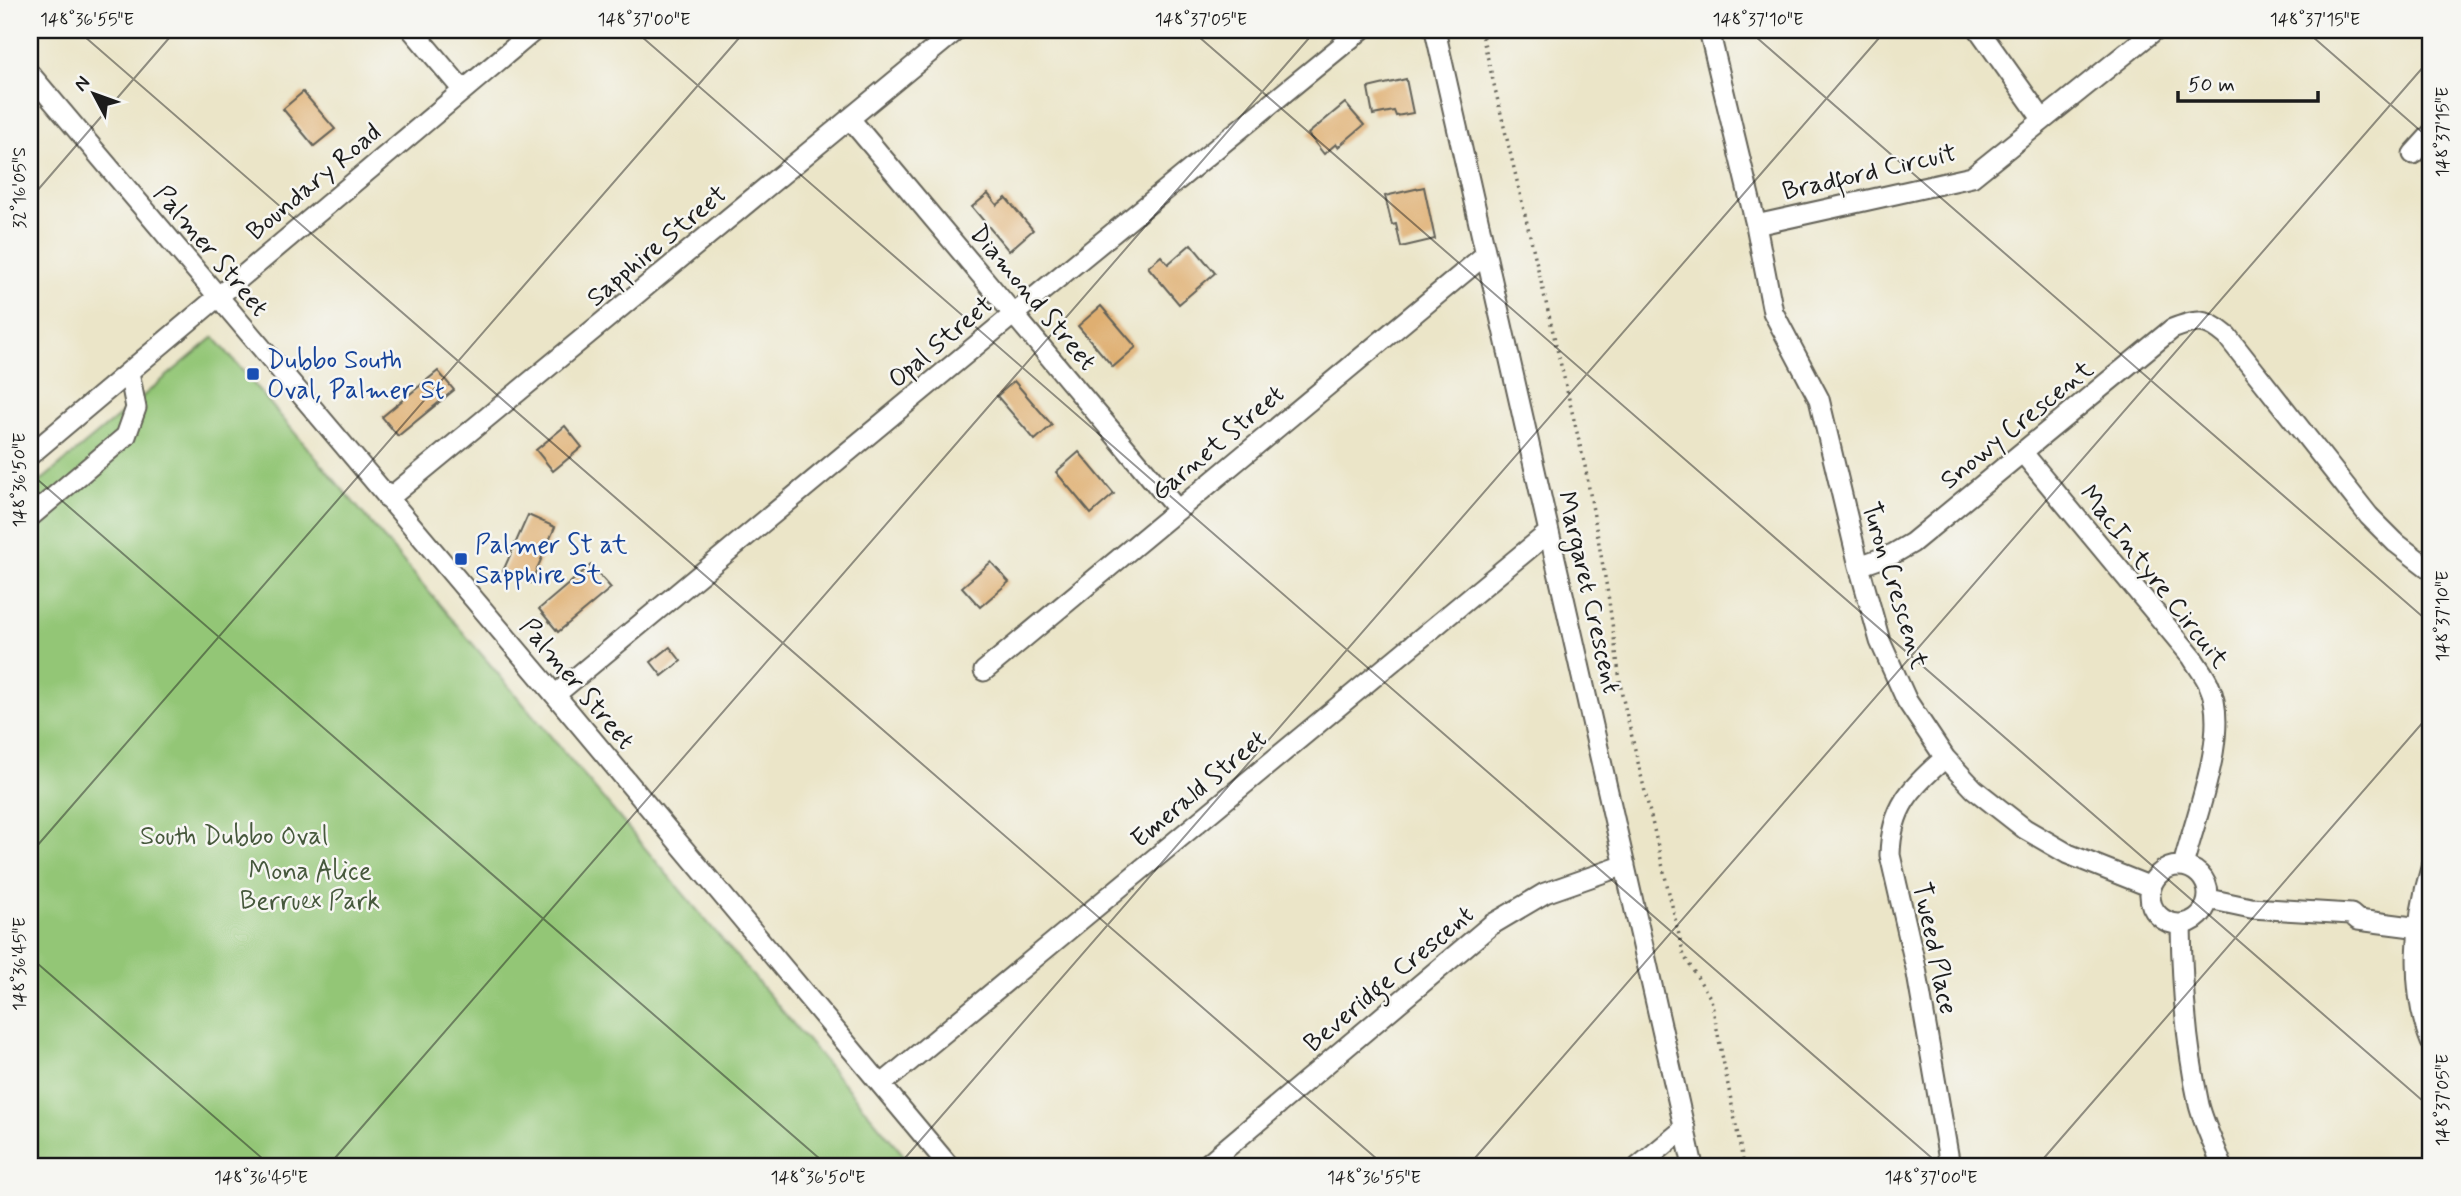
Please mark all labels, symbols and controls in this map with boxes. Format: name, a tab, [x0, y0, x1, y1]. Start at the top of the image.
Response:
text: 148°36'55"E	[40, 8, 134, 32]
text: 148°37'00"E	[597, 8, 691, 32]
text: 148°37'05"E	[1155, 8, 1247, 32]
text: 148°37'10"E	[1712, 8, 1804, 32]
text: 148°37'15"E	[2270, 8, 2360, 32]
north arrow	[60, 60, 130, 130]
scale bar	[2178, 60, 2318, 104]
text: N	[69, 71, 96, 97]
text: 50 m	[2188, 71, 2235, 99]
text: 148°37'15"E	[2431, 87, 2455, 177]
street label: Boundary Road	[240, 116, 389, 249]
street label: Bradford Circuit	[1779, 136, 1960, 211]
text: 32°16'05"S	[8, 147, 32, 229]
street label: Palmer Street	[145, 178, 276, 324]
street label: Sapphire Street	[580, 178, 735, 315]
street label: Diamond Street	[961, 218, 1104, 378]
street label: Opal Street	[882, 289, 1001, 397]
place label: Dubbo South Oval, Palmer St	[267, 344, 445, 408]
street label: Snowy Crescent	[1934, 353, 2101, 498]
marker: Dubbo South Oval, Palmer St	[245, 366, 261, 382]
street label: Garnet Street	[1145, 378, 1292, 509]
text: 148°36'50"E	[8, 433, 32, 527]
street label: MacIntyre Circuit	[2071, 479, 2236, 676]
street label: Margaret Crescent	[1546, 488, 1628, 697]
street label: Turon Crescent	[1853, 498, 1936, 673]
place label: Palmer St at Sapphire St	[475, 529, 627, 593]
marker: Palmer St at Sapphire St	[453, 551, 469, 567]
text: 148°37'10"E	[2431, 570, 2455, 662]
street label: Palmer Street	[511, 611, 642, 757]
street label: Emerald Street	[1124, 723, 1274, 856]
park label: South Dubbo Oval	[140, 820, 328, 854]
park label: Mona Alice Berruex Park	[240, 855, 380, 919]
street label: Tweed Place	[1903, 879, 1965, 1018]
street label: Beveridge Crescent	[1297, 898, 1483, 1063]
text: 148°36'45"E	[8, 917, 32, 1011]
text: 148°37'05"E	[2431, 1054, 2455, 1146]
text: 148°36'45"E	[214, 1166, 308, 1190]
text: 148°36'50"E	[771, 1166, 865, 1190]
text: 148°36'55"E	[1327, 1166, 1421, 1190]
text: 148°37'00"E	[1884, 1166, 1978, 1190]

